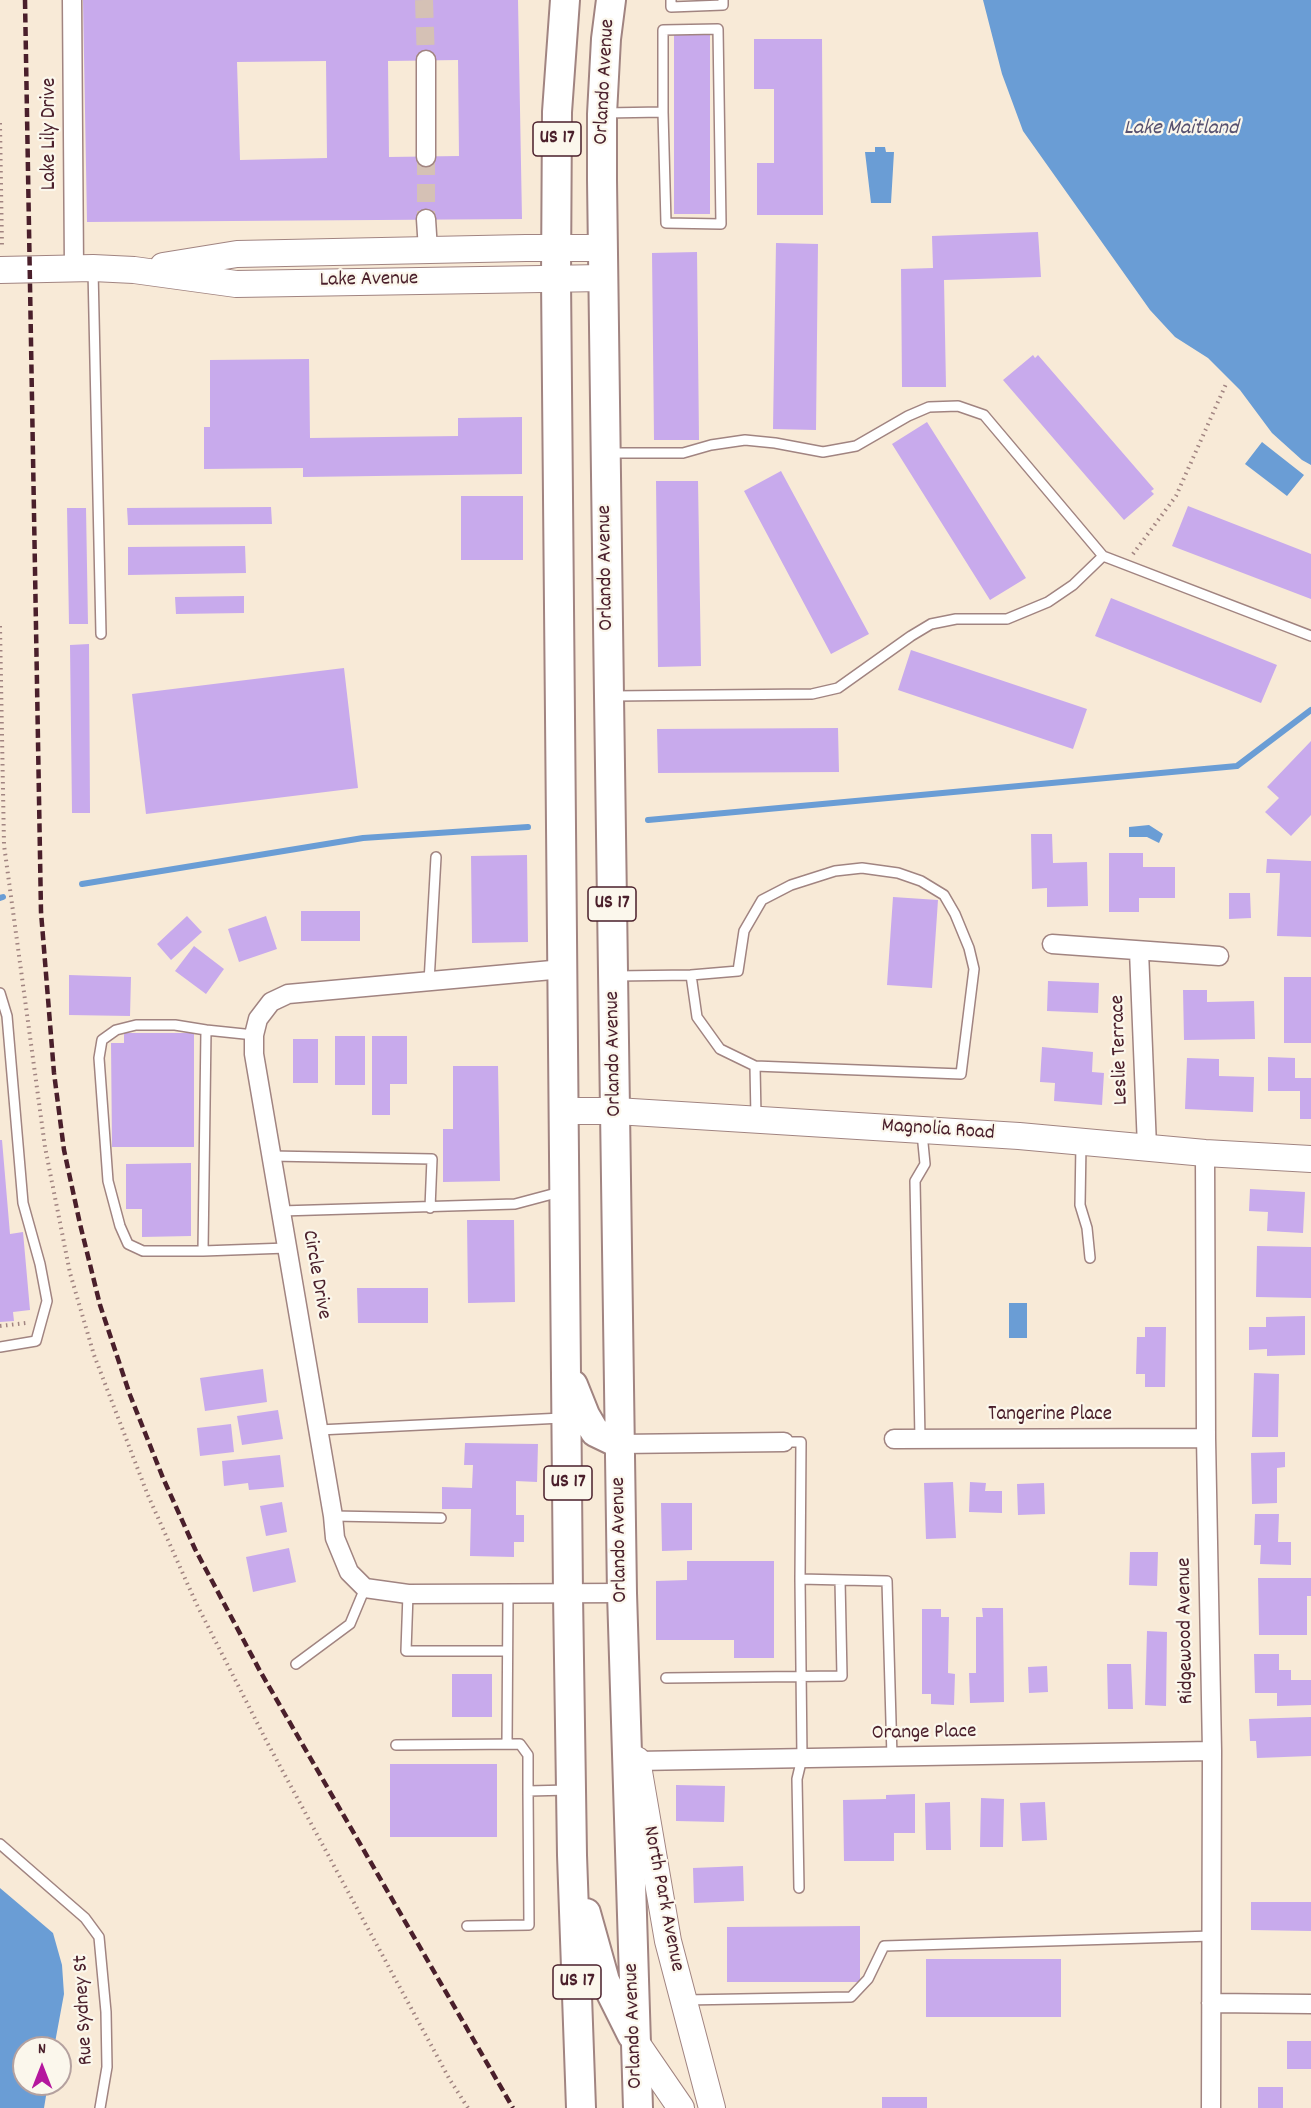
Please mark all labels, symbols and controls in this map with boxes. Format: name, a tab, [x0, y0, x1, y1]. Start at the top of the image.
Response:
street label: Orlando Avenue	[590, 19, 622, 145]
street label: Lake Lily Drive	[38, 78, 64, 190]
water label: Lake Maitland	[1124, 117, 1238, 143]
road number: US 17	[533, 122, 581, 156]
street label: Lake Avenue	[320, 268, 418, 294]
street label: Orlando Avenue	[593, 505, 621, 631]
road number: US 17	[588, 887, 636, 921]
street label: Orlando Avenue	[601, 991, 629, 1117]
street label: Leslie Terrace	[1106, 994, 1136, 1106]
street label: Magnolia Road	[881, 1114, 995, 1148]
street label: Circle Drive	[295, 1229, 335, 1321]
street label: Tangerine Place	[988, 1403, 1112, 1429]
road number: US 17	[544, 1466, 592, 1500]
street label: Orlando Avenue	[607, 1477, 635, 1603]
street label: Ridgewood Avenue	[1173, 1557, 1201, 1705]
street label: Orange Place	[871, 1720, 977, 1748]
street label: North Park Avenue	[636, 1824, 688, 1974]
street label: Rue Sydney St	[70, 1954, 100, 2066]
street label: Orlando Avenue	[620, 1963, 650, 2089]
road number: US 17	[553, 1965, 601, 1999]
north arrow	[12, 2036, 72, 2096]
text: N	[38, 2038, 46, 2061]

